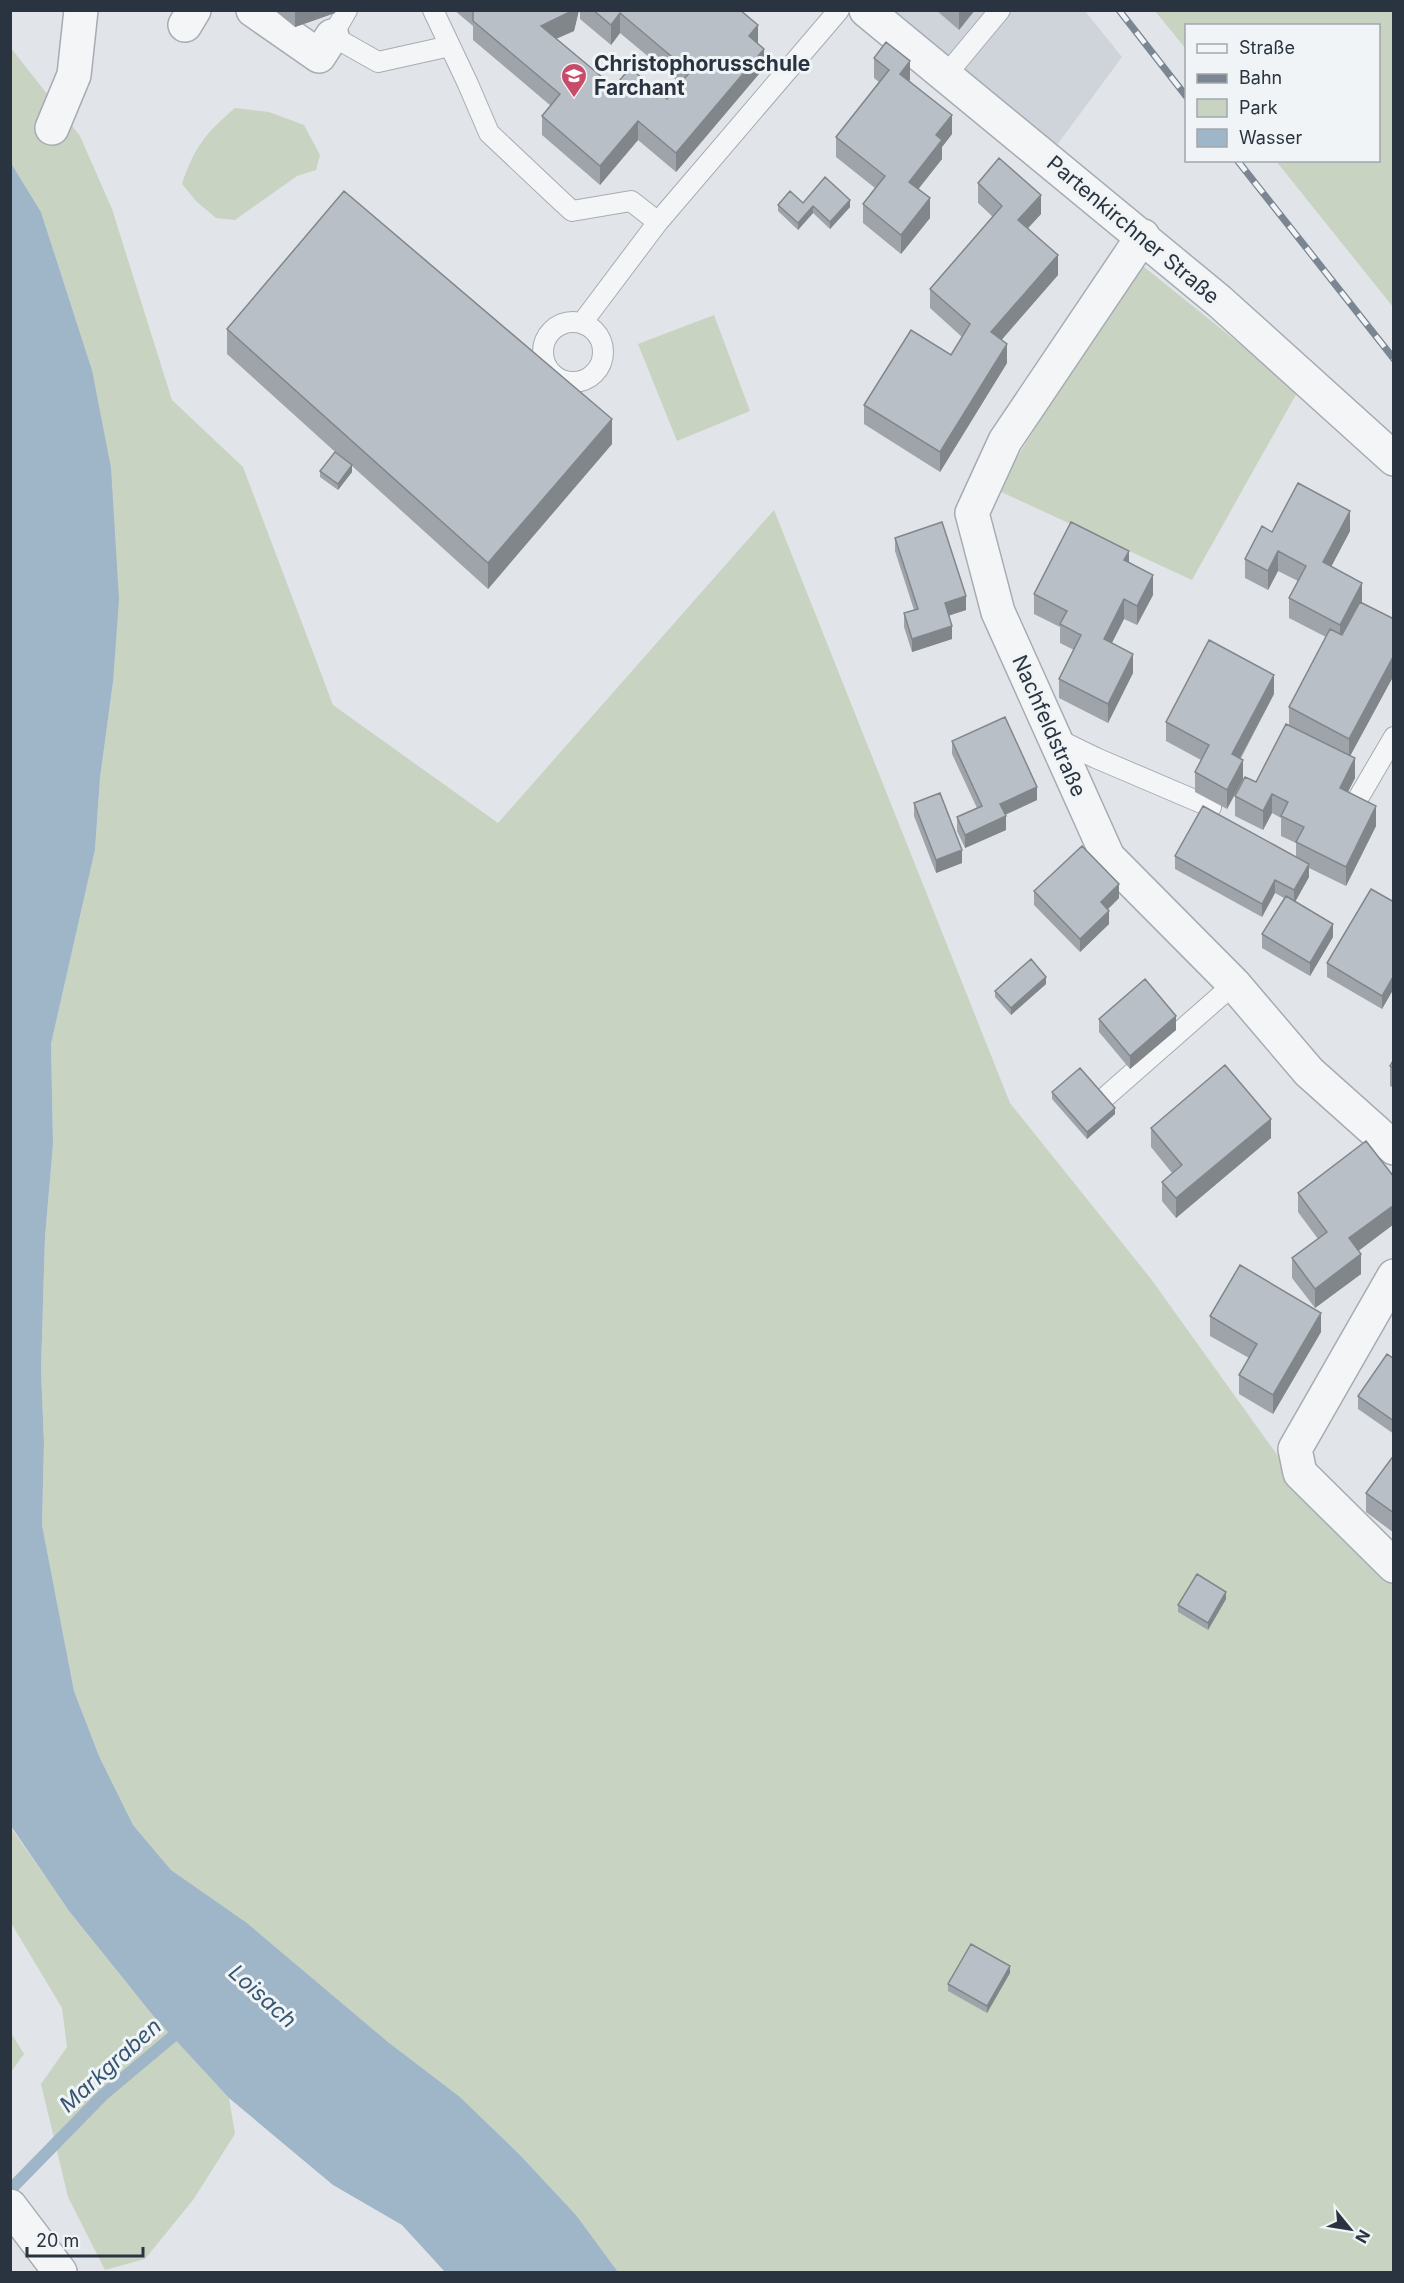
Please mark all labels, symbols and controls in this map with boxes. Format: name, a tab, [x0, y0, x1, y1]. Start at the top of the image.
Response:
legend	[1185, 24, 1380, 162]
text: Straße	[1239, 37, 1295, 58]
place label: Christophorusschule Farchant	[594, 51, 810, 100]
school or university icon: Christophorusschule Farchant	[559, 61, 589, 99]
text: Bahn	[1239, 67, 1282, 88]
text: Park	[1239, 97, 1278, 118]
text: Wasser	[1239, 127, 1302, 148]
street label: Partenkirchner Straße	[1042, 150, 1224, 309]
street label: Nachfeldstraße	[1007, 651, 1092, 800]
water label: Loisach	[224, 1959, 302, 2033]
water label: Markgraben	[54, 2013, 166, 2117]
north arrow	[1320, 2199, 1380, 2259]
scale bar	[27, 2220, 142, 2258]
text: N	[1351, 2226, 1375, 2247]
text: 20 m	[36, 2230, 79, 2251]

